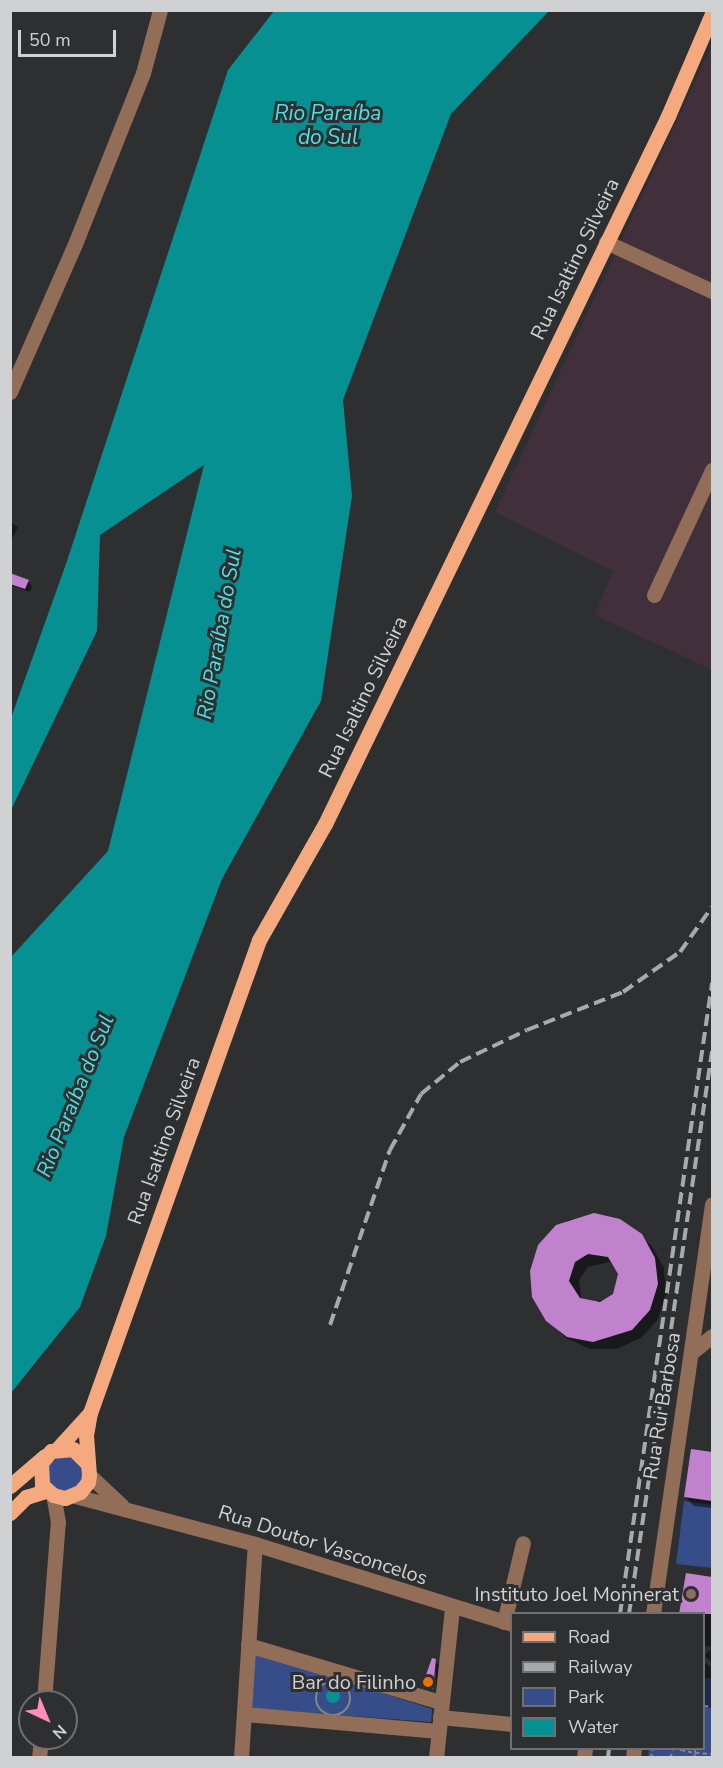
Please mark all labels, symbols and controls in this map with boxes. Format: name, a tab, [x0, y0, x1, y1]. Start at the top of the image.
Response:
scale bar	[21, 18, 118, 56]
text: 50 m	[29, 28, 71, 52]
water label: Rio Paraíba do Sul	[275, 100, 381, 150]
street label: Rua Isaltino Silveira	[526, 174, 624, 344]
water label: Rio Paraíba do Sul	[192, 547, 246, 721]
street label: Rua Isaltino Silveira	[314, 612, 412, 782]
water label: Rio Paraíba do Sul	[31, 1011, 119, 1181]
street label: Rua Isaltino Silveira	[123, 1054, 205, 1228]
street label: Rua Rui Barbosa	[638, 1331, 686, 1481]
street label: Rua Doutor Vasconcelos	[215, 1500, 431, 1590]
place label: Instituto Joel Monnerat	[474, 1582, 679, 1606]
marker: Instituto Joel Monnerat	[684, 1587, 698, 1601]
legend	[510, 1612, 705, 1750]
text: Road	[568, 1625, 610, 1649]
text: Railway	[568, 1655, 633, 1679]
place label: Bar do Filinho	[292, 1670, 416, 1694]
marker: Bar do Filinho	[421, 1675, 435, 1689]
text: Park	[568, 1685, 604, 1709]
north arrow	[18, 1690, 78, 1750]
text: Water	[568, 1715, 619, 1739]
text: N	[47, 1719, 71, 1744]

